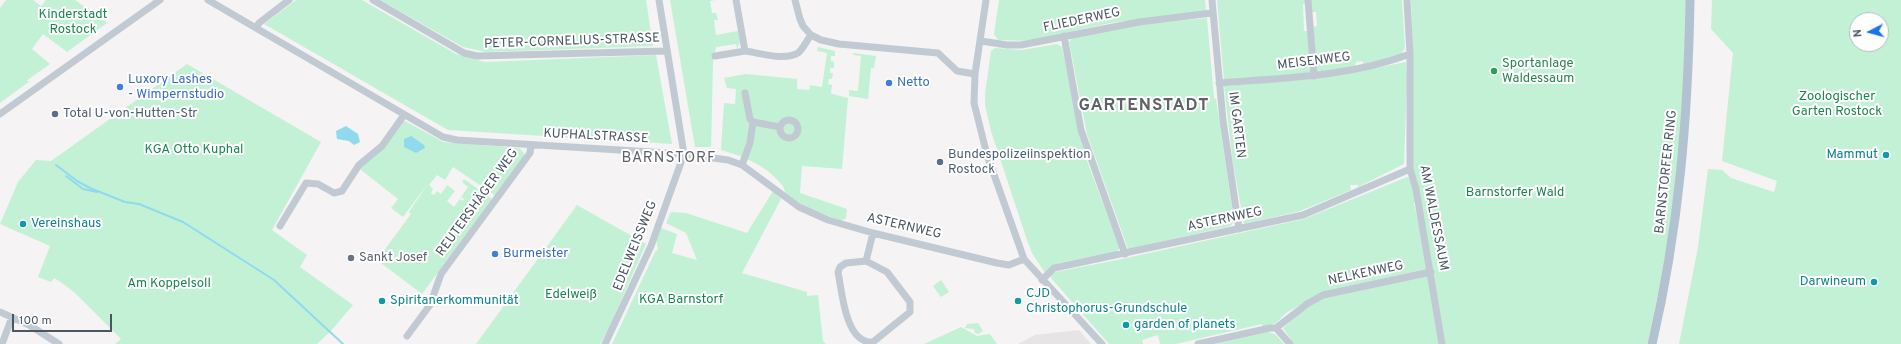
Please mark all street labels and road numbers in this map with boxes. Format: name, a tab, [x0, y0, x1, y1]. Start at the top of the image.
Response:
street label: FLIEDERWEG	[1042, 5, 1122, 37]
street label: PETER-CORNELIUS-STRASSE	[484, 31, 660, 53]
street label: MEISENWEG	[1277, 50, 1351, 74]
street label: IM GARTEN	[1224, 91, 1248, 159]
street label: BARNSTORFER RING	[1653, 109, 1681, 235]
street label: KUPHALSTRASSE	[543, 126, 649, 148]
street label: REUTERSHÄGER WEG	[434, 146, 522, 260]
street label: AM WALDESSAUM	[1415, 164, 1451, 272]
street label: EDELWEISSWEG	[611, 199, 661, 293]
street label: ASTERNWEG	[1186, 204, 1264, 236]
street label: ASTERNWEG	[865, 211, 943, 243]
street label: NELKENWEG	[1327, 258, 1405, 290]

